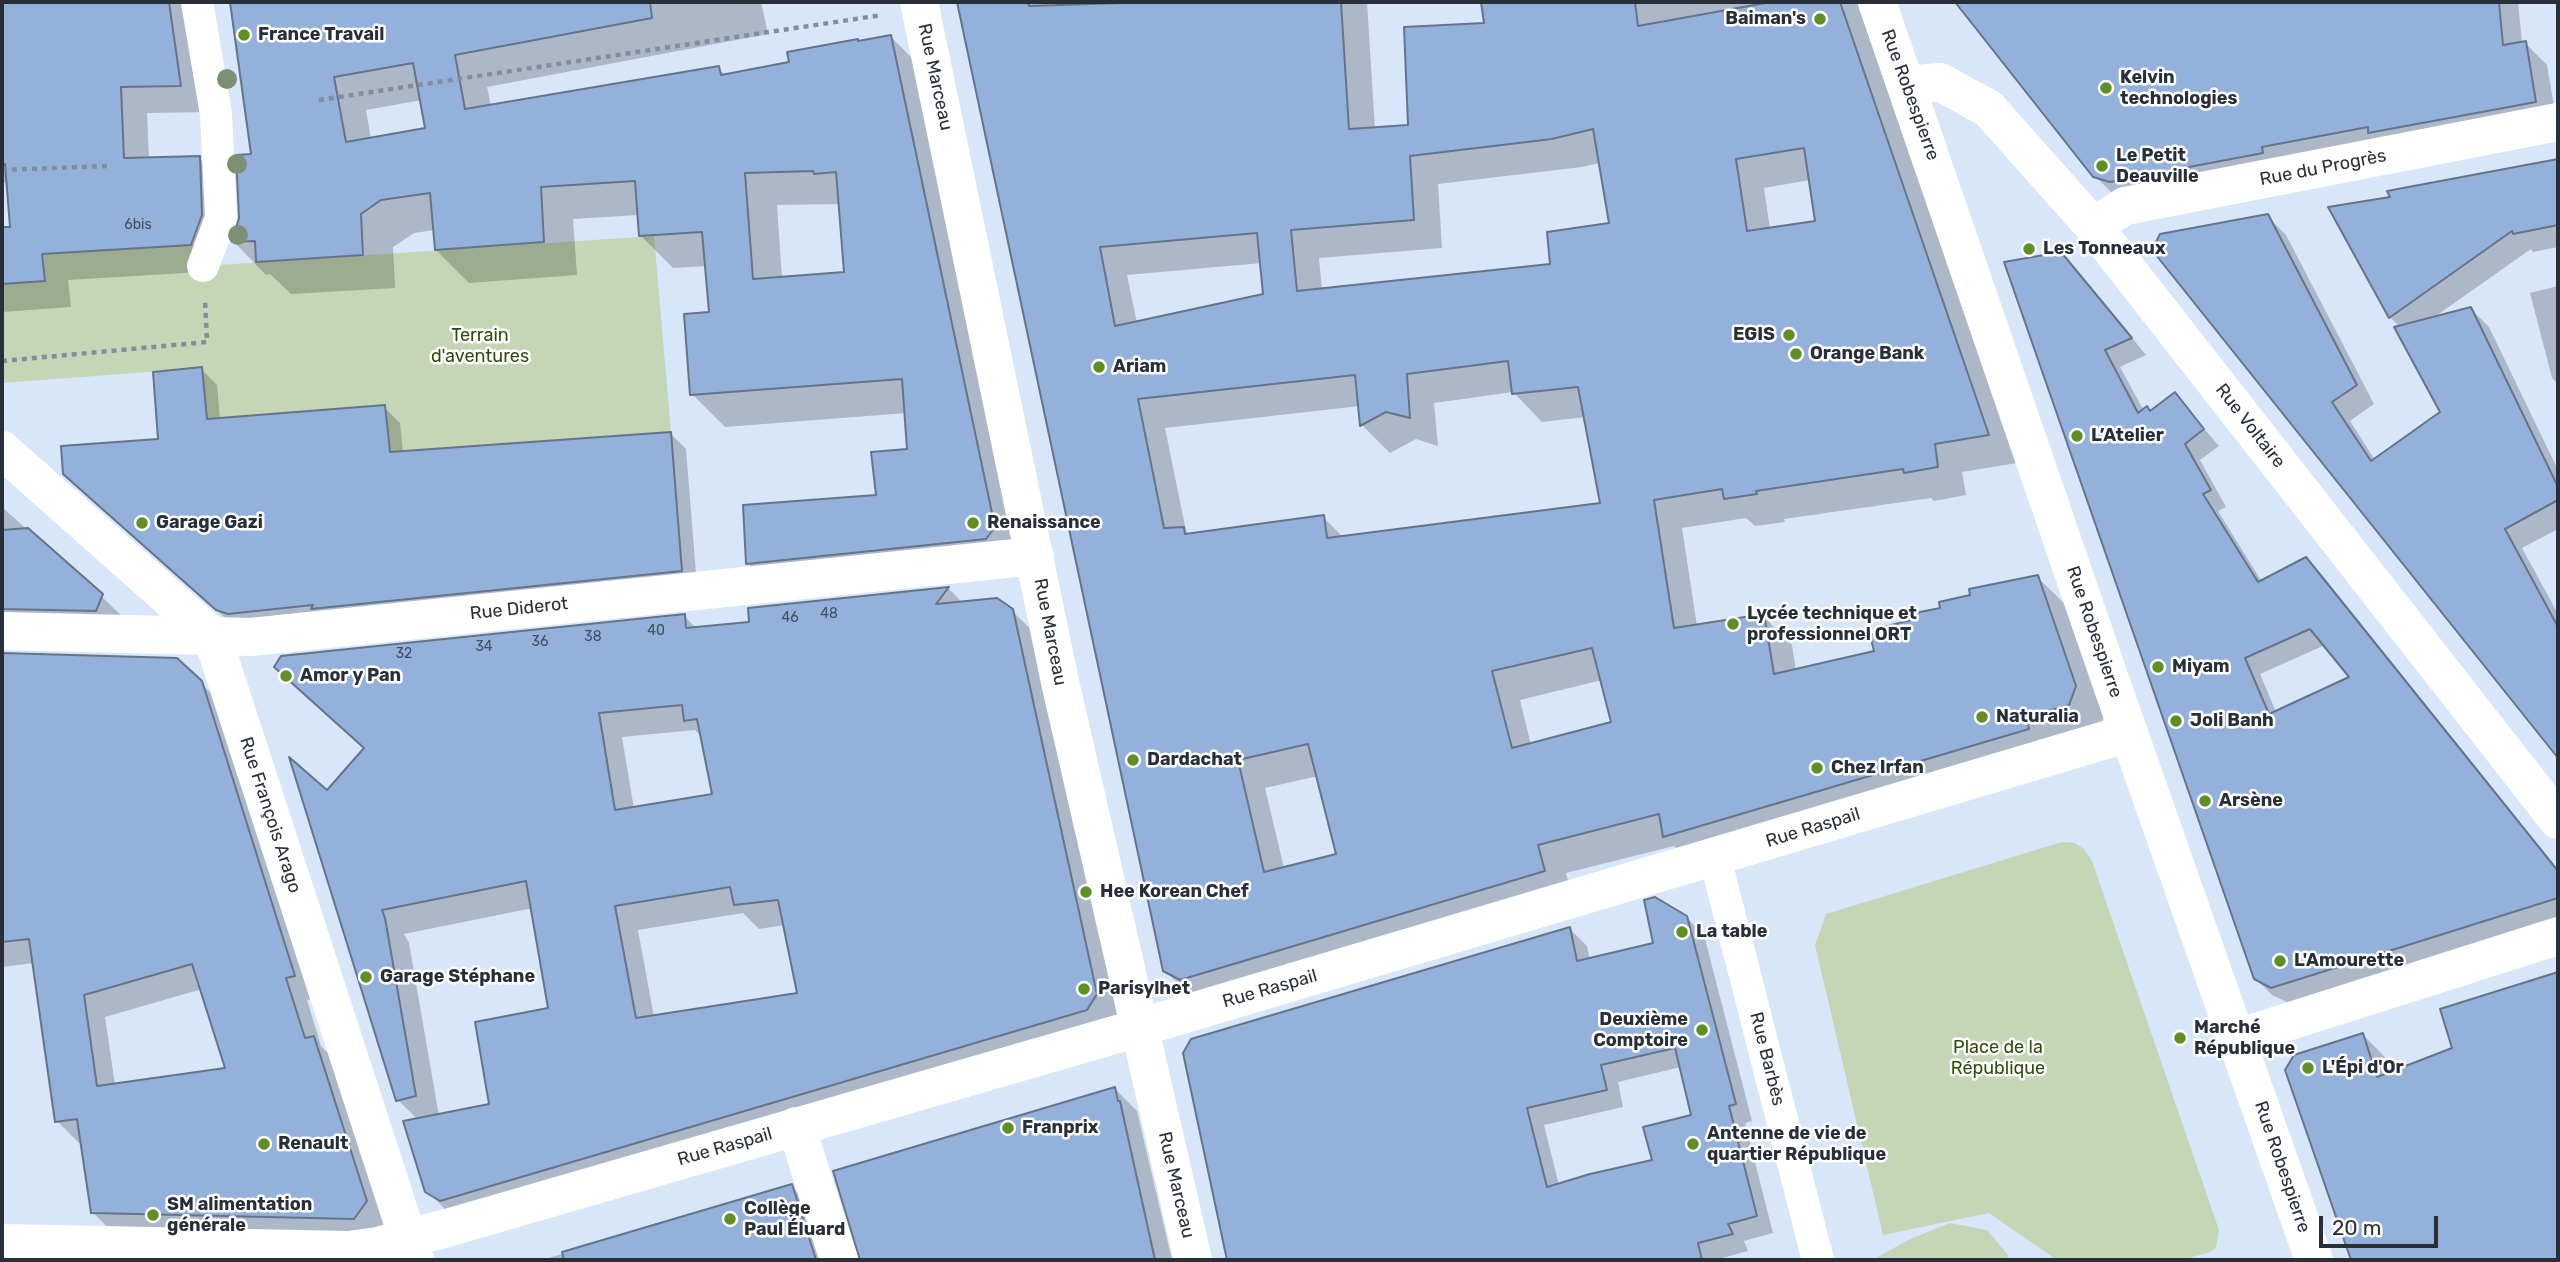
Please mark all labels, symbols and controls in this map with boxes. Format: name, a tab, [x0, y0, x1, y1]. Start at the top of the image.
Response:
place label: Baiman's	[1725, 8, 1806, 30]
marker: Baiman's	[1812, 11, 1828, 27]
street label: Rue Marceau	[913, 22, 957, 132]
place label: France Travail	[258, 24, 384, 46]
marker: France Travail	[236, 27, 252, 43]
street label: Rue Robespierre	[1876, 27, 1944, 163]
place label: Kelvin technologies	[2120, 67, 2237, 110]
marker: Kelvin technologies	[2098, 80, 2114, 96]
place label: Le Petit Deauville	[2116, 145, 2199, 188]
street label: Rue du Progrès	[2258, 145, 2388, 191]
marker: Le Petit Deauville	[2094, 158, 2110, 174]
house number: 6bis	[124, 217, 152, 233]
place label: Les Tonneaux	[2043, 238, 2165, 260]
marker: Les Tonneaux	[2021, 241, 2037, 257]
place label: EGIS	[1733, 324, 1775, 346]
park label: Terrain d'aventures	[431, 325, 529, 368]
marker: EGIS	[1781, 327, 1797, 343]
place label: Orange Bank	[1810, 343, 1924, 365]
marker: Orange Bank	[1788, 346, 1804, 362]
place label: Ariam	[1113, 356, 1166, 378]
marker: Ariam	[1091, 359, 1107, 375]
street label: Rue Voltaire	[2210, 380, 2290, 472]
place label: L’Atelier	[2091, 425, 2164, 447]
marker: L’Atelier	[2069, 428, 2085, 444]
place label: Garage Gazi	[156, 512, 263, 534]
place label: Renaissance	[987, 512, 1101, 534]
marker: Garage Gazi	[134, 515, 150, 531]
marker: Renaissance	[965, 515, 981, 531]
street label: Rue Robespierre	[2061, 563, 2127, 701]
street label: Rue Marceau	[1029, 577, 1071, 687]
street label: Rue Diderot	[469, 593, 569, 625]
place label: Lycée technique et professionnel ORT	[1747, 603, 1917, 646]
house number: 48	[820, 606, 838, 622]
house number: 46	[781, 610, 799, 626]
marker: Lycée technique et professionnel ORT	[1725, 616, 1741, 632]
house number: 40	[647, 623, 665, 639]
house number: 38	[584, 629, 602, 645]
house number: 36	[532, 634, 548, 650]
house number: 34	[475, 639, 493, 655]
house number: 32	[396, 646, 412, 662]
place label: Miyam	[2172, 656, 2230, 678]
marker: Miyam	[2150, 659, 2166, 675]
place label: Amor y Pan	[300, 665, 401, 687]
marker: Amor y Pan	[278, 668, 294, 684]
place label: Naturalia	[1996, 706, 2079, 728]
marker: Naturalia	[1974, 709, 1990, 725]
place label: Joli Banh	[2190, 710, 2274, 732]
marker: Joli Banh	[2168, 713, 2184, 729]
street label: Rue François Arago	[235, 734, 305, 896]
place label: Dardachat	[1147, 749, 1242, 771]
marker: Dardachat	[1125, 752, 1141, 768]
place label: Chez Irfan	[1831, 757, 1924, 779]
marker: Chez Irfan	[1809, 760, 1825, 776]
place label: Arsène	[2219, 790, 2283, 812]
marker: Arsène	[2197, 793, 2213, 809]
street label: Rue Raspail	[1763, 803, 1863, 853]
place label: Hee Korean Chef	[1100, 881, 1249, 903]
marker: Hee Korean Chef	[1078, 884, 1094, 900]
place label: La table	[1696, 921, 1767, 943]
marker: La table	[1674, 924, 1690, 940]
place label: L'Amourette	[2294, 950, 2404, 972]
marker: L'Amourette	[2272, 953, 2288, 969]
street label: Rue Raspail	[1220, 965, 1320, 1013]
place label: Garage Stéphane	[380, 966, 535, 988]
marker: Garage Stéphane	[358, 969, 374, 985]
place label: Parisylhet	[1098, 978, 1190, 1000]
marker: Parisylhet	[1076, 981, 1092, 997]
place label: Deuxième Comptoire	[1593, 1009, 1688, 1052]
street label: Rue Barbès	[1745, 1010, 1789, 1108]
place label: Marché République	[2194, 1017, 2295, 1060]
marker: Deuxième Comptoire	[1694, 1022, 1710, 1038]
marker: Marché République	[2172, 1030, 2188, 1046]
park label: Place de la République	[1951, 1037, 2045, 1080]
place label: L'Épi d'Or	[2322, 1057, 2404, 1079]
marker: L'Épi d'Or	[2300, 1060, 2316, 1076]
street label: Rue Robespierre	[2249, 1098, 2315, 1236]
place label: Franprix	[1022, 1117, 1098, 1139]
marker: Franprix	[1000, 1120, 1016, 1136]
street label: Rue Raspail	[675, 1123, 775, 1171]
place label: Antenne de vie de quartier République	[1707, 1123, 1886, 1166]
street label: Rue Marceau	[1153, 1130, 1199, 1240]
place label: Renault	[278, 1133, 348, 1155]
marker: Renault	[256, 1136, 272, 1152]
marker: Antenne de vie de quartier République	[1685, 1136, 1701, 1152]
place label: SM alimentation générale	[167, 1194, 312, 1236]
place label: Collège Paul Éluard	[744, 1198, 845, 1240]
scale bar	[2322, 1202, 2441, 1246]
marker: SM alimentation générale	[145, 1207, 161, 1223]
marker: Collège Paul Éluard	[722, 1211, 738, 1227]
text: 20 m	[2332, 1215, 2381, 1240]

